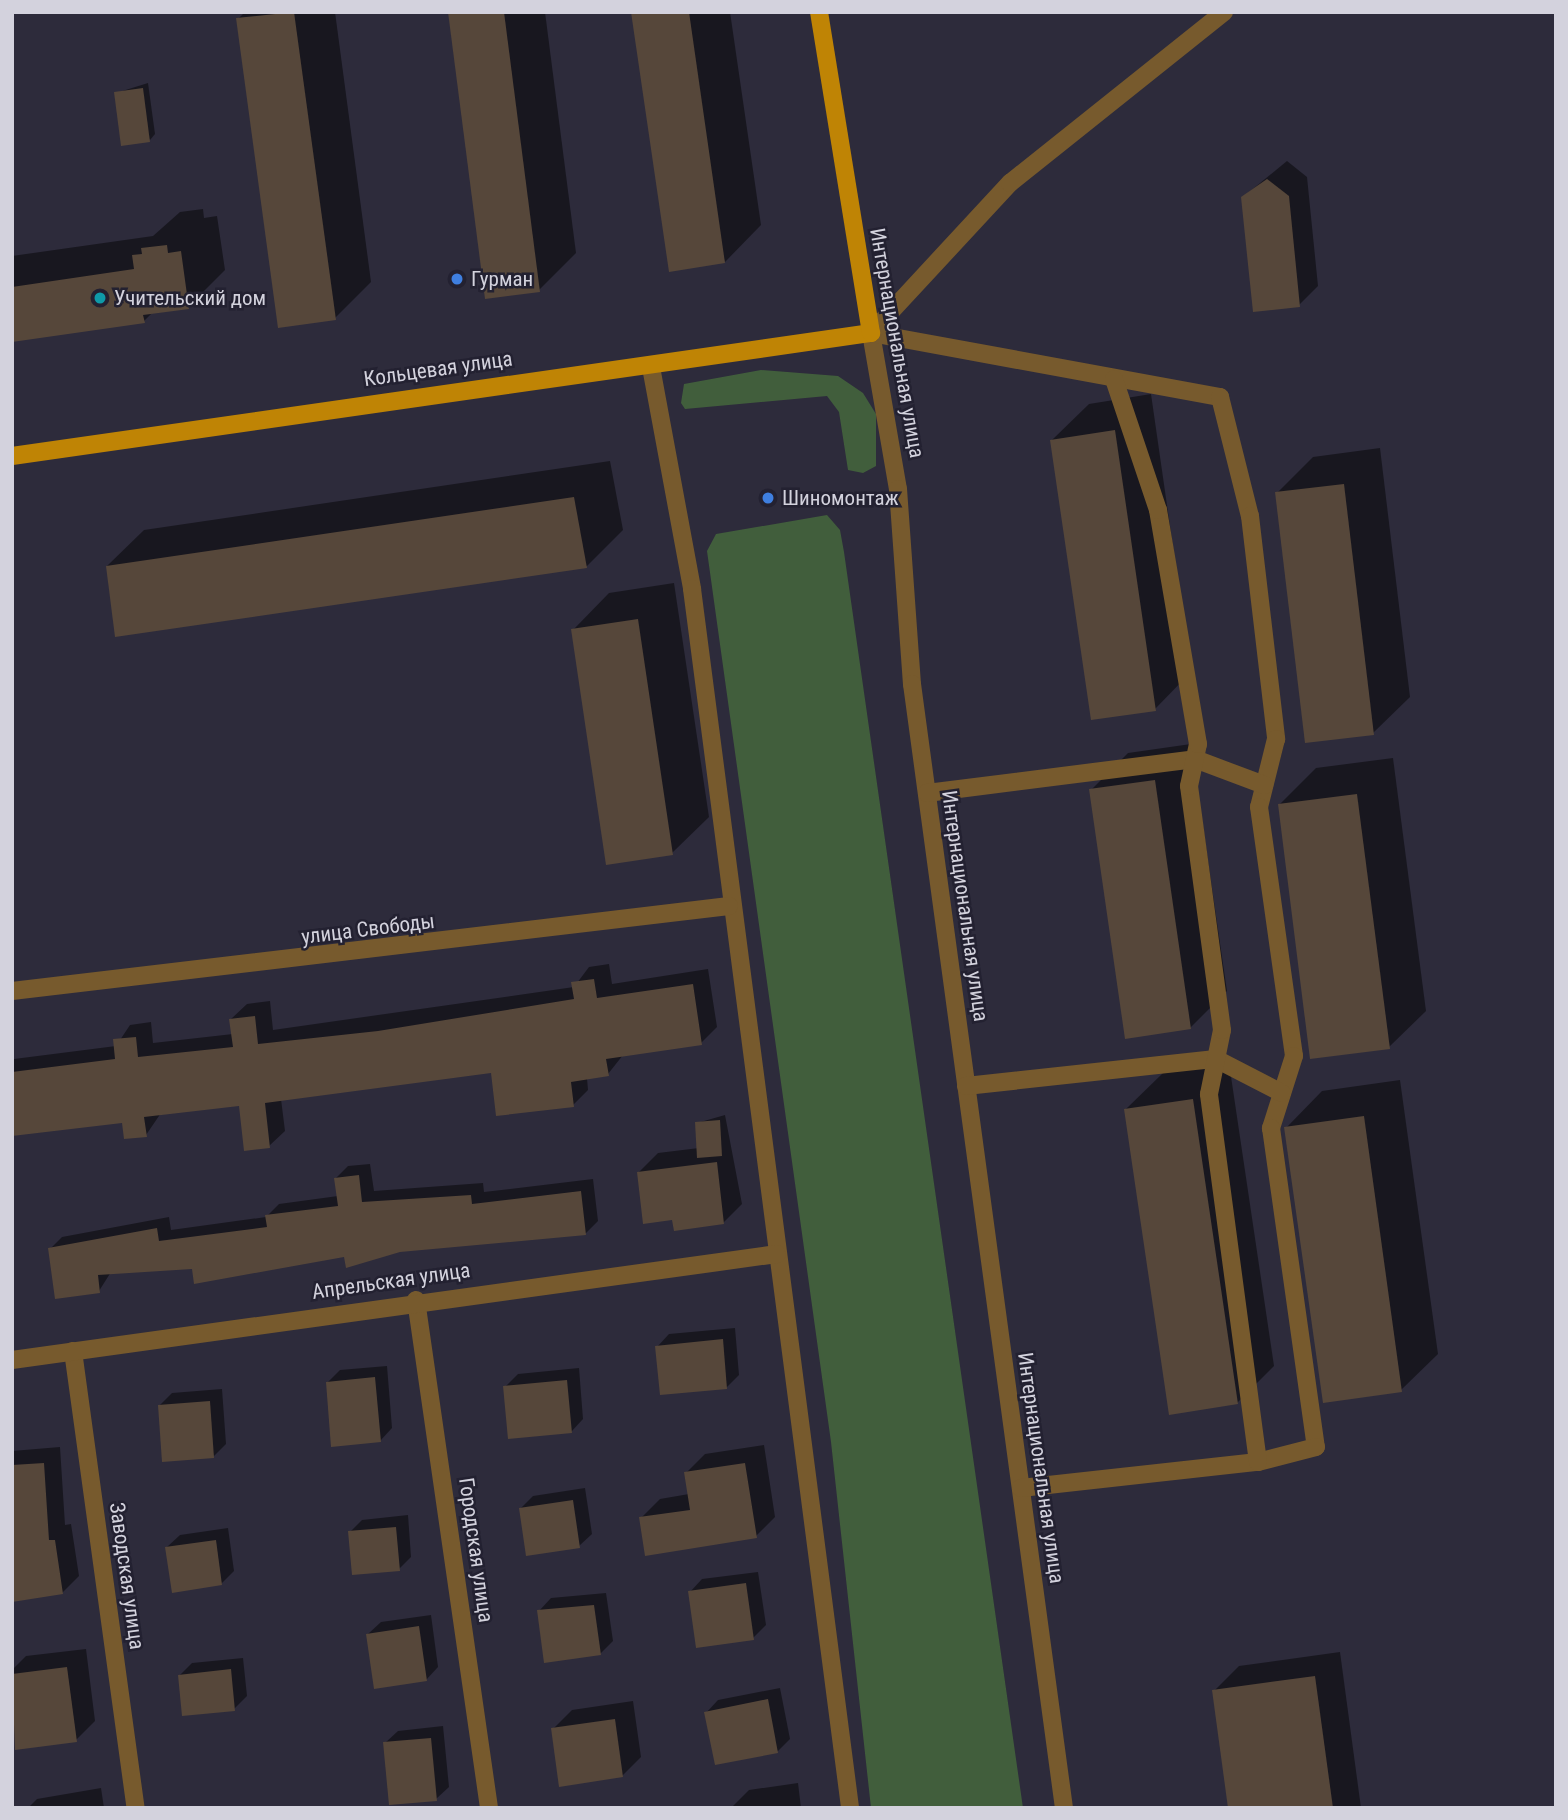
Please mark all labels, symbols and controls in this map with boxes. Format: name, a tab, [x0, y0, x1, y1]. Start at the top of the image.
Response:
street label: Интернациональная улица	[864, 226, 930, 460]
place label: Гурман	[471, 266, 533, 292]
marker: Гурман	[449, 271, 465, 287]
place label: Учительский дом	[114, 285, 266, 311]
marker: Учительский дом	[92, 290, 108, 306]
street label: Кольцевая улица	[362, 346, 514, 392]
place label: Шиномонтаж	[782, 485, 899, 511]
marker: Шиномонтаж	[760, 490, 776, 506]
street label: Интернациональная улица	[936, 789, 994, 1023]
street label: улица Свободы	[300, 908, 436, 950]
street label: Апрельская улица	[310, 1257, 472, 1305]
street label: Интернациональная улица	[1012, 1351, 1070, 1585]
street label: Городская улица	[453, 1476, 499, 1624]
street label: Заводская улица	[104, 1501, 150, 1651]

